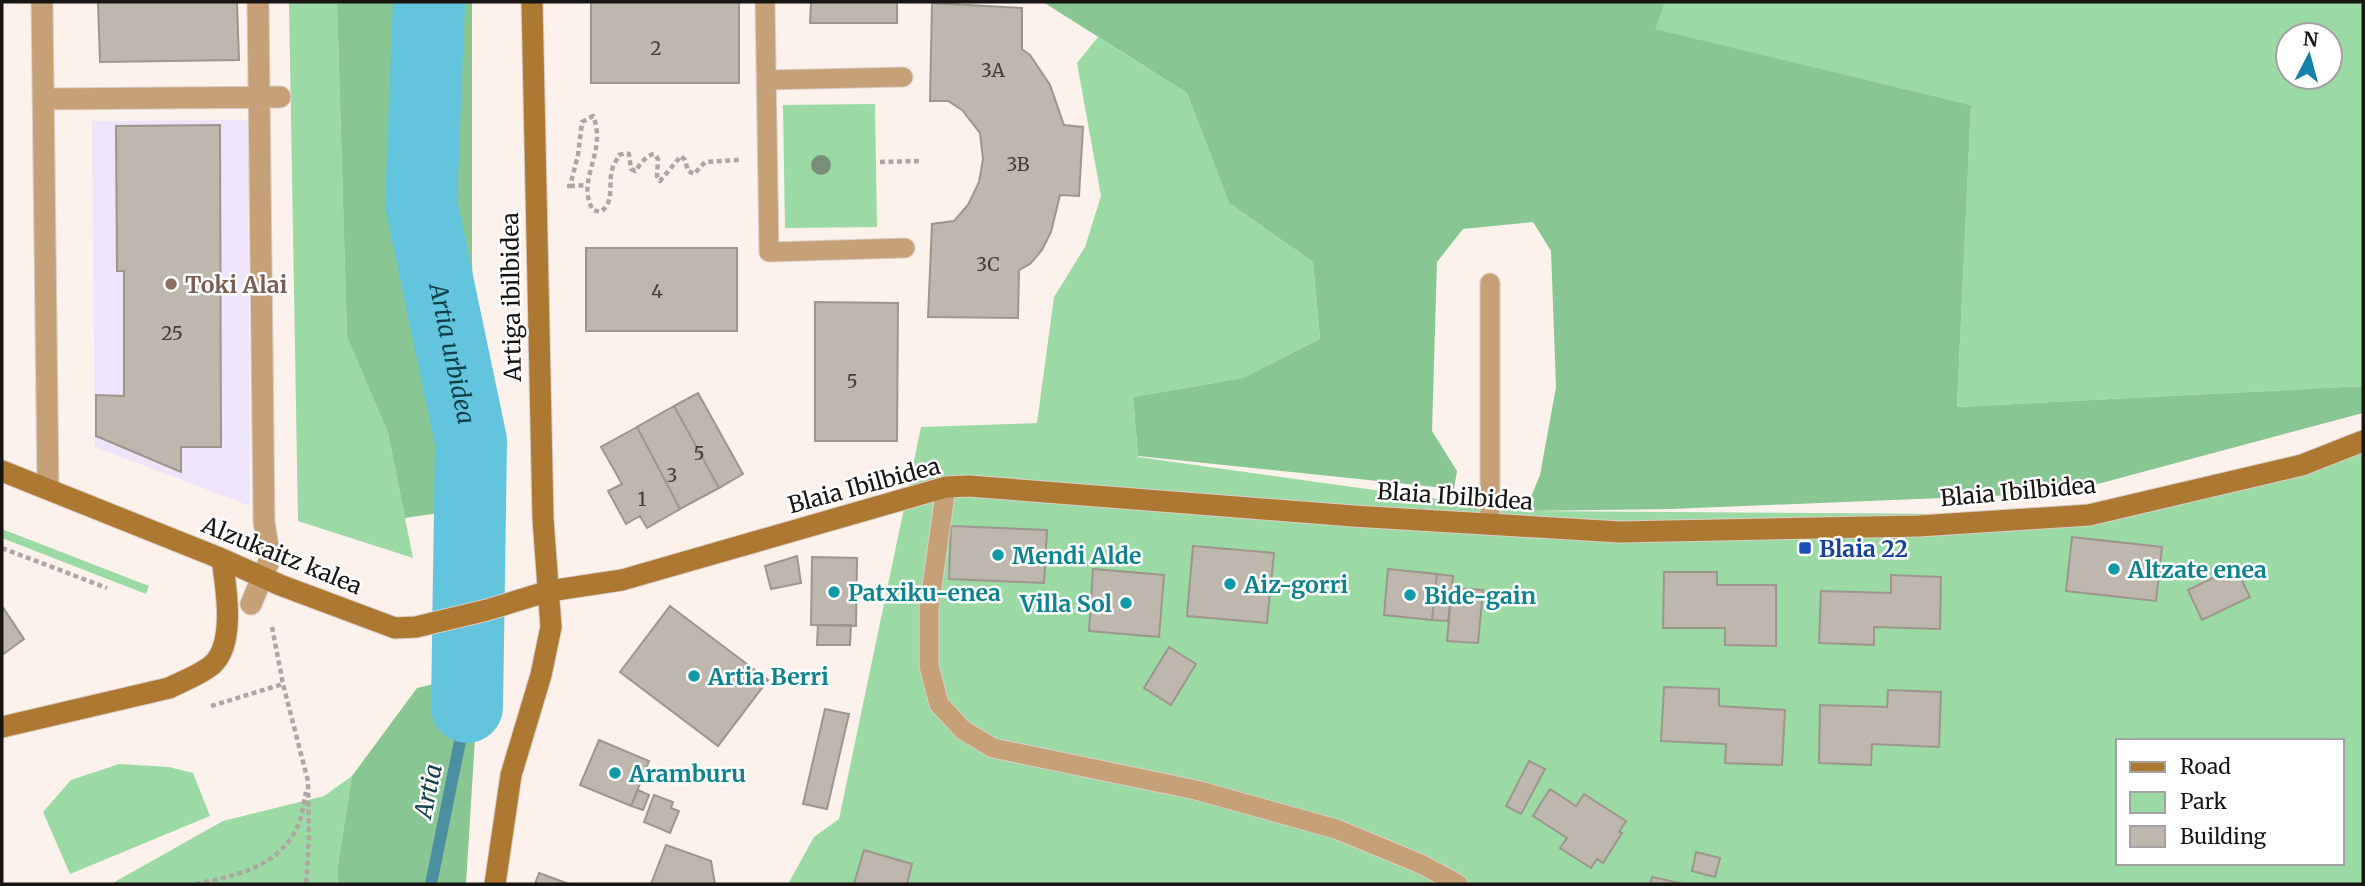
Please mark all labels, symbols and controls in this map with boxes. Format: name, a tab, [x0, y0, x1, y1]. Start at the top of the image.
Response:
north arrow	[2274, 21, 2344, 91]
text: N	[2302, 26, 2319, 52]
house number: 2	[650, 36, 662, 60]
house number: 3A	[981, 58, 1006, 82]
house number: 3B	[1007, 152, 1030, 176]
street label: Artiga ibilbidea	[495, 212, 527, 383]
house number: 3C	[976, 252, 1000, 276]
place label: Toki Alai	[185, 270, 287, 299]
marker: Toki Alai	[163, 276, 179, 292]
water label: Artia urbidea	[422, 278, 483, 427]
house number: 4	[651, 279, 663, 303]
house number: 25	[161, 321, 183, 345]
house number: 5	[846, 369, 858, 393]
house number: 5	[693, 441, 705, 465]
street label: Blaia Ibilbidea	[785, 451, 943, 519]
house number: 3	[667, 463, 677, 487]
street label: Blaia Ibilbidea	[1939, 470, 2097, 512]
street label: Blaia Ibilbidea	[1376, 476, 1534, 516]
house number: 1	[638, 487, 647, 511]
street label: Alzukaitz kalea	[197, 509, 366, 600]
place label: Blaia 22	[1819, 534, 1908, 563]
marker: Blaia 22	[1797, 540, 1813, 556]
place label: Mendi Alde	[1012, 541, 1142, 570]
marker: Mendi Alde	[990, 547, 1006, 563]
place label: Altzate enea	[2127, 555, 2267, 584]
marker: Altzate enea	[2106, 561, 2122, 577]
place label: Aiz-gorri	[1243, 570, 1348, 599]
marker: Aiz-gorri	[1222, 576, 1238, 592]
place label: Patxiku-enea	[848, 578, 1001, 607]
place label: Bide-gain	[1424, 581, 1537, 610]
marker: Patxiku-enea	[826, 584, 842, 600]
marker: Bide-gain	[1402, 587, 1418, 603]
place label: Villa Sol	[1019, 589, 1113, 618]
marker: Villa Sol	[1118, 595, 1134, 611]
place label: Artia Berri	[707, 662, 829, 691]
marker: Artia Berri	[686, 668, 702, 684]
legend	[2116, 739, 2344, 865]
text: Road	[2180, 753, 2231, 780]
place label: Aramburu	[628, 759, 746, 788]
water label: Artia	[407, 761, 449, 823]
marker: Aramburu	[607, 765, 623, 781]
text: Park	[2180, 788, 2227, 815]
text: Building	[2180, 823, 2267, 850]

